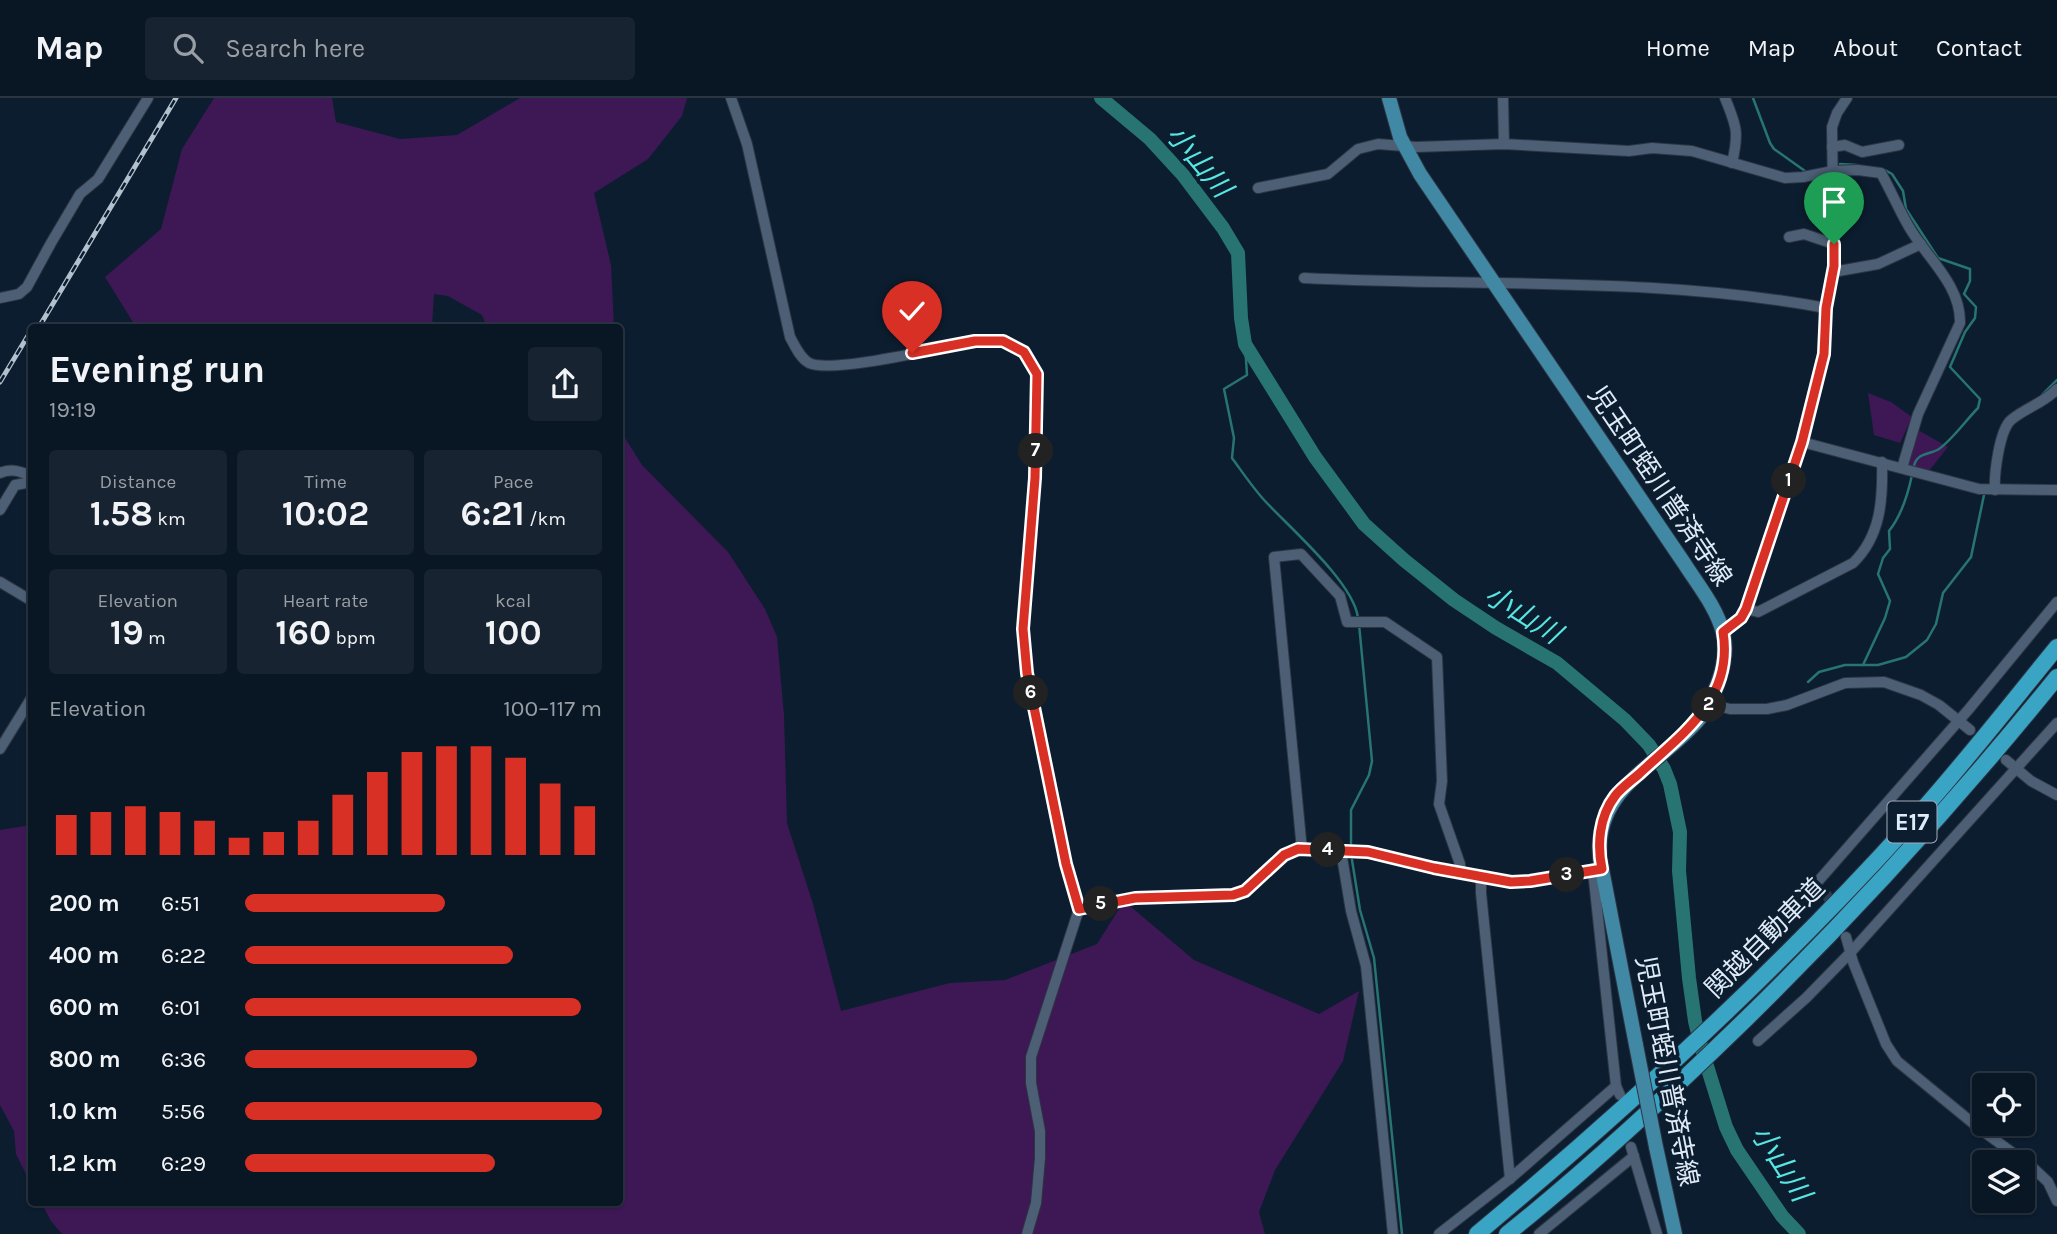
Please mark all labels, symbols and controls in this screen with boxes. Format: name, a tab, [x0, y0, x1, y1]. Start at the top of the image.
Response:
search box	[145, 17, 635, 80]
text: Map	[35, 29, 103, 67]
icon: search	[169, 29, 207, 67]
text: Search here	[225, 33, 365, 64]
text: Home	[1646, 34, 1710, 62]
text: Map	[1748, 34, 1795, 62]
text: About	[1833, 34, 1898, 62]
text: Contact	[1936, 34, 2022, 62]
water label: 小山川	[1159, 118, 1241, 206]
pin	[1804, 172, 1864, 244]
icon: arrive	[1815, 183, 1853, 221]
pin	[882, 281, 942, 353]
icon: check	[893, 292, 931, 330]
text: Evening run	[49, 347, 265, 392]
button: share	[528, 347, 602, 421]
street label: 児玉町蛭川普済寺線	[1582, 380, 1738, 592]
text: 19:19	[49, 396, 96, 423]
pin: 7	[1018, 434, 1054, 468]
text: 7	[1031, 439, 1040, 461]
pin: 1	[1772, 464, 1806, 498]
text: 1	[1785, 469, 1792, 491]
text: Distance	[99, 471, 176, 493]
text: Time	[304, 471, 347, 493]
text: Pace	[493, 471, 533, 493]
text: 1.58	[90, 493, 153, 534]
text: 10:02	[282, 493, 369, 534]
text: 6:21	[460, 493, 525, 534]
text: km	[153, 508, 186, 530]
text: /km	[525, 508, 566, 530]
water label: 小山川	[1479, 578, 1570, 652]
text: Elevation	[98, 590, 178, 612]
text: Heart rate	[283, 590, 368, 612]
text: kcal	[495, 590, 531, 612]
text: 19	[110, 612, 144, 653]
text: 160	[275, 612, 331, 653]
text: 100	[485, 612, 542, 653]
text: m	[144, 627, 166, 649]
text: bpm	[331, 627, 376, 649]
pin: 6	[1014, 676, 1048, 710]
text: 6	[1025, 681, 1036, 703]
pin: 2	[1692, 688, 1726, 722]
text: 2	[1703, 693, 1714, 715]
text: Elevation	[49, 695, 146, 722]
text: 100–117 m	[503, 695, 602, 722]
road number: E17	[1888, 802, 1937, 842]
pin: 4	[1310, 832, 1346, 868]
text: 4	[1322, 838, 1333, 860]
pin: 3	[1550, 858, 1584, 892]
text: 3	[1561, 863, 1572, 885]
street label: 関越自動車道	[1699, 872, 1831, 1004]
pin: 5	[1084, 886, 1118, 922]
text: 200 m	[49, 890, 120, 917]
text: 6:51	[161, 890, 200, 917]
text: 5	[1095, 892, 1106, 914]
text: 400 m	[49, 942, 119, 969]
text: 6:22	[161, 942, 206, 969]
street label: 児玉町蛭川普済寺線	[1629, 953, 1705, 1189]
text: 600 m	[49, 994, 120, 1021]
text: 6:01	[161, 994, 201, 1021]
text: 800 m	[49, 1046, 121, 1073]
text: 6:36	[161, 1046, 206, 1073]
map controls	[1972, 1073, 2035, 1213]
button: locate	[1972, 1073, 2035, 1136]
text: 1.0 km	[49, 1098, 118, 1125]
text: 5:56	[161, 1098, 205, 1125]
water label: 小山川	[1744, 1119, 1819, 1210]
text: 1.2 km	[49, 1150, 117, 1177]
text: 6:29	[161, 1150, 206, 1177]
button: layers	[1972, 1150, 2035, 1213]

